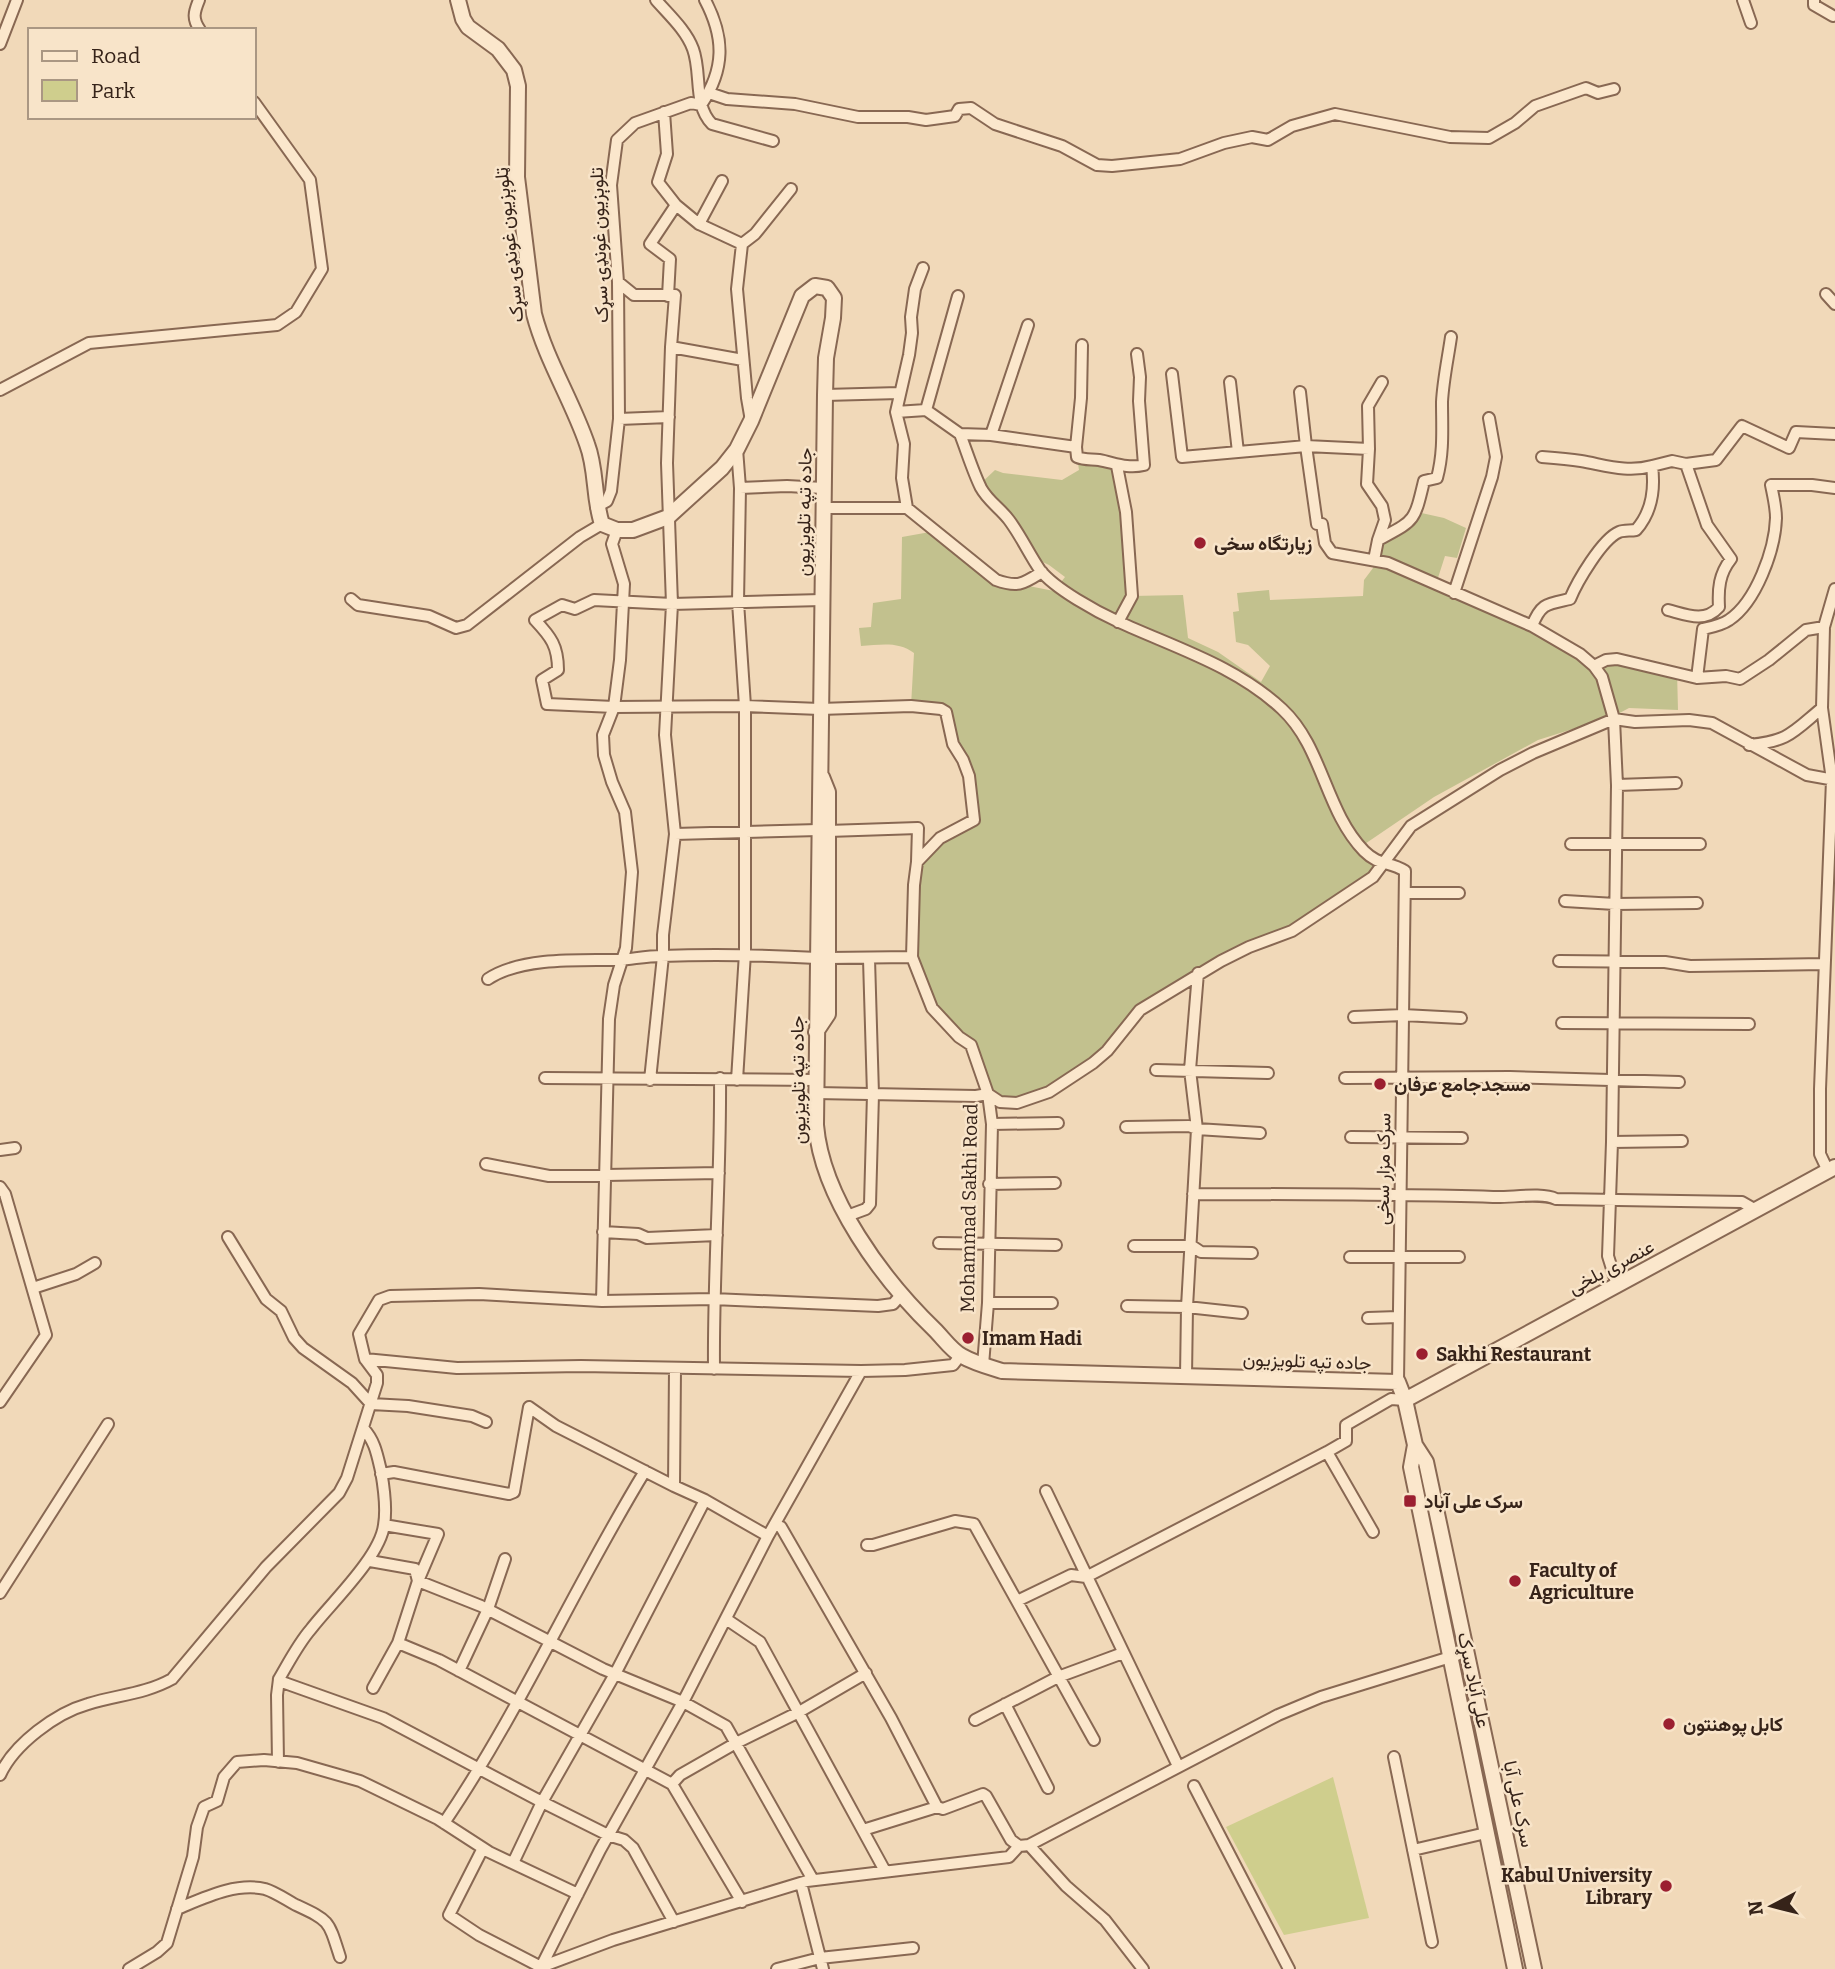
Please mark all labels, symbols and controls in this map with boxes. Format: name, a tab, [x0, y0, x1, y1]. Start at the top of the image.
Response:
legend	[28, 28, 256, 119]
text: Road	[91, 43, 140, 69]
text: Park	[91, 78, 135, 104]
street label: ټلوېزيون غونډۍ سړک	[489, 166, 531, 324]
street label: تلوېزيون غونډۍ سړک	[585, 167, 615, 323]
street label: جاده تپه تلویزیون	[791, 447, 819, 577]
place label: زیارتگاه سخی	[1214, 532, 1313, 556]
marker: زیارتگاه سخی	[1192, 535, 1208, 551]
street label: جاده تپه تلویزیون	[785, 1015, 813, 1145]
place label: مسجدجامع عرفان	[1394, 1073, 1531, 1098]
marker: مسجدجامع عرفان	[1372, 1076, 1388, 1092]
street label: Mohammad Sakhi Road	[956, 1103, 982, 1313]
street label: سرک مزار سخی	[1371, 1113, 1395, 1225]
street label: عنصری بلخی	[1564, 1235, 1658, 1299]
place label: Imam Hadi	[982, 1327, 1082, 1350]
marker: Imam Hadi	[960, 1330, 976, 1346]
place label: Sakhi Restaurant	[1436, 1343, 1592, 1366]
marker: Sakhi Restaurant	[1414, 1346, 1430, 1362]
street label: جاده تپه تلویزیون	[1242, 1347, 1372, 1377]
place label: سرک علی آباد	[1424, 1490, 1523, 1514]
marker: سرک علی آباد	[1402, 1493, 1418, 1509]
place label: Faculty of Agriculture	[1529, 1559, 1634, 1604]
marker: Faculty of Agriculture	[1507, 1573, 1523, 1589]
street label: علی آباد سړک	[1451, 1630, 1495, 1730]
place label: کابل پوهنتون	[1683, 1713, 1783, 1738]
marker: کابل پوهنتون	[1661, 1716, 1677, 1732]
street label: سرک علی آبا	[1499, 1759, 1539, 1849]
place label: Kabul University Library	[1501, 1864, 1652, 1909]
north arrow	[1737, 1871, 1807, 1941]
marker: Kabul University Library	[1658, 1878, 1674, 1894]
text: N	[1743, 1899, 1768, 1917]

